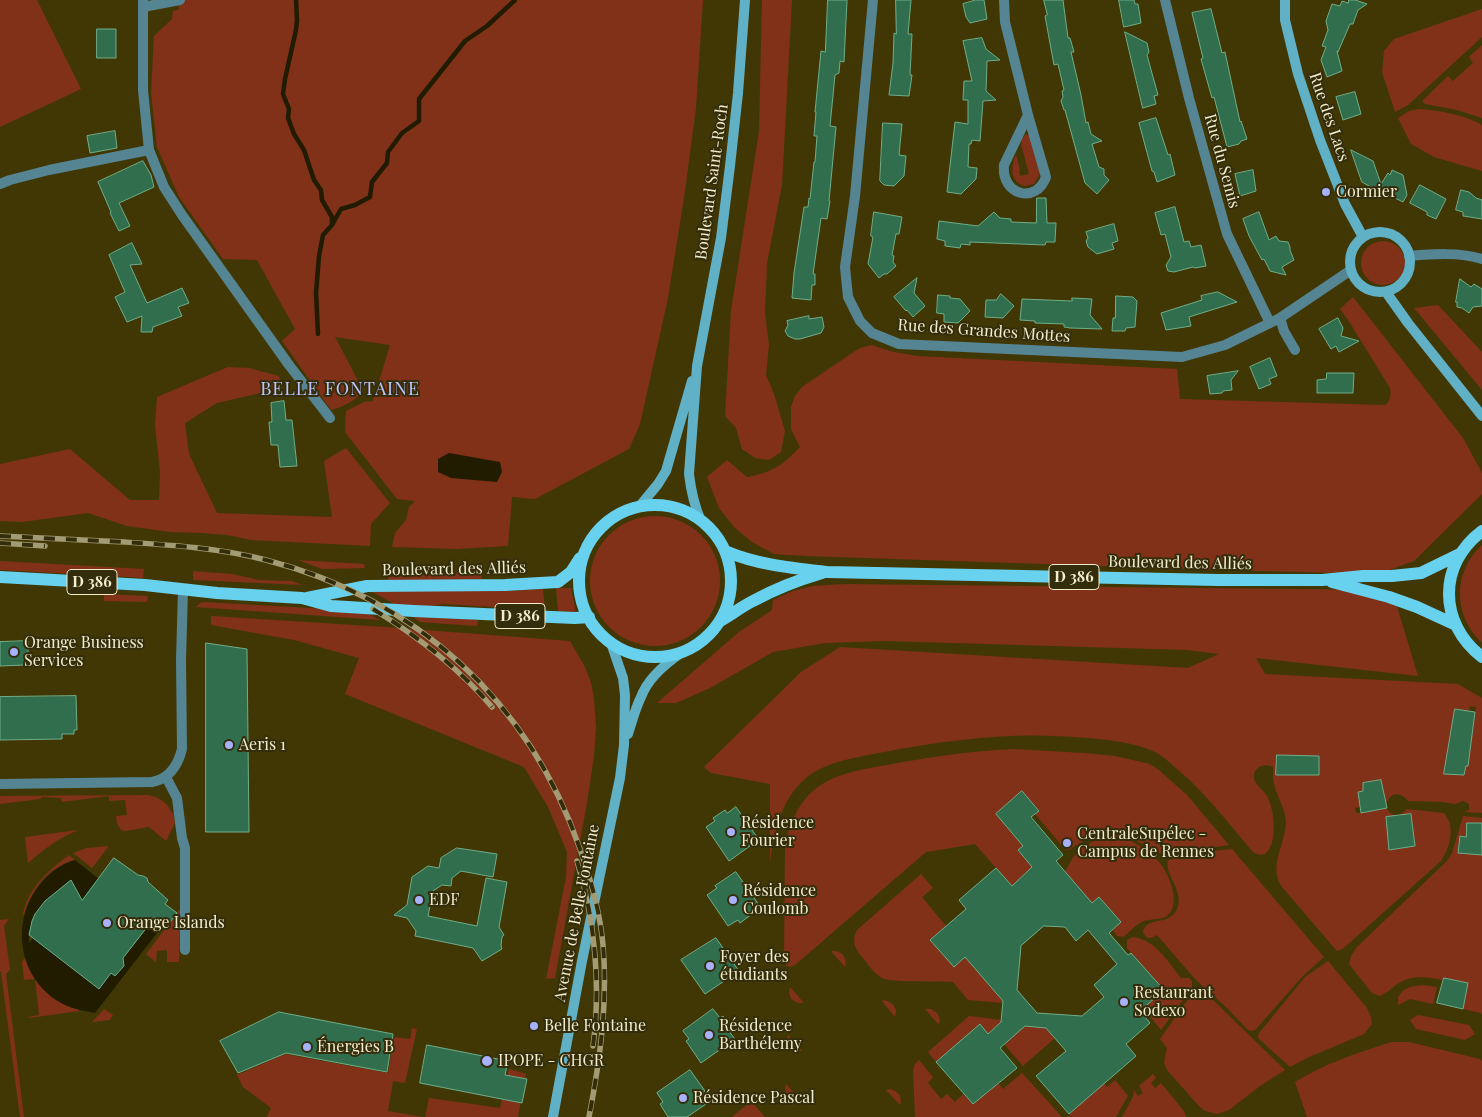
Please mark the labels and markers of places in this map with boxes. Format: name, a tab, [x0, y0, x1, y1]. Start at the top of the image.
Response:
place label: Cormier	[1336, 182, 1397, 202]
marker: Cormier	[1320, 186, 1332, 198]
place label: Orange Business Services	[24, 633, 144, 671]
marker: Orange Business Services	[8, 646, 20, 658]
place label: Aeris 1	[239, 735, 286, 755]
marker: Aeris 1	[223, 739, 235, 751]
place label: Résidence Fourier	[741, 813, 814, 851]
place label: CentraleSupélec - Campus de Rennes	[1077, 824, 1214, 862]
marker: Résidence Fourier	[725, 826, 737, 838]
marker: CentraleSupélec - Campus de Rennes	[1061, 837, 1073, 849]
place label: Résidence Coulomb	[743, 881, 816, 919]
place label: EDF	[429, 890, 459, 910]
marker: EDF	[413, 894, 425, 906]
marker: Résidence Coulomb	[727, 894, 739, 906]
place label: Orange Islands	[117, 913, 225, 933]
marker: Orange Islands	[101, 917, 113, 929]
place label: Foyer des étudiants	[720, 947, 789, 985]
marker: Foyer des étudiants	[704, 960, 716, 972]
place label: Restaurant Sodexo	[1134, 983, 1213, 1021]
marker: Restaurant Sodexo	[1118, 996, 1130, 1008]
place label: Belle Fontaine	[544, 1016, 646, 1036]
place label: Résidence Barthélemy	[719, 1016, 802, 1054]
marker: Belle Fontaine	[528, 1020, 540, 1032]
marker: Résidence Barthélemy	[703, 1029, 715, 1041]
place label: Énergies B	[317, 1037, 394, 1057]
marker: Énergies B	[301, 1041, 313, 1053]
place label: IPOPE - CHGR	[498, 1051, 604, 1071]
marker: IPOPE - CHGR	[480, 1054, 494, 1068]
place label: Résidence Pascal	[693, 1088, 815, 1108]
marker: Résidence Pascal	[677, 1092, 689, 1104]

